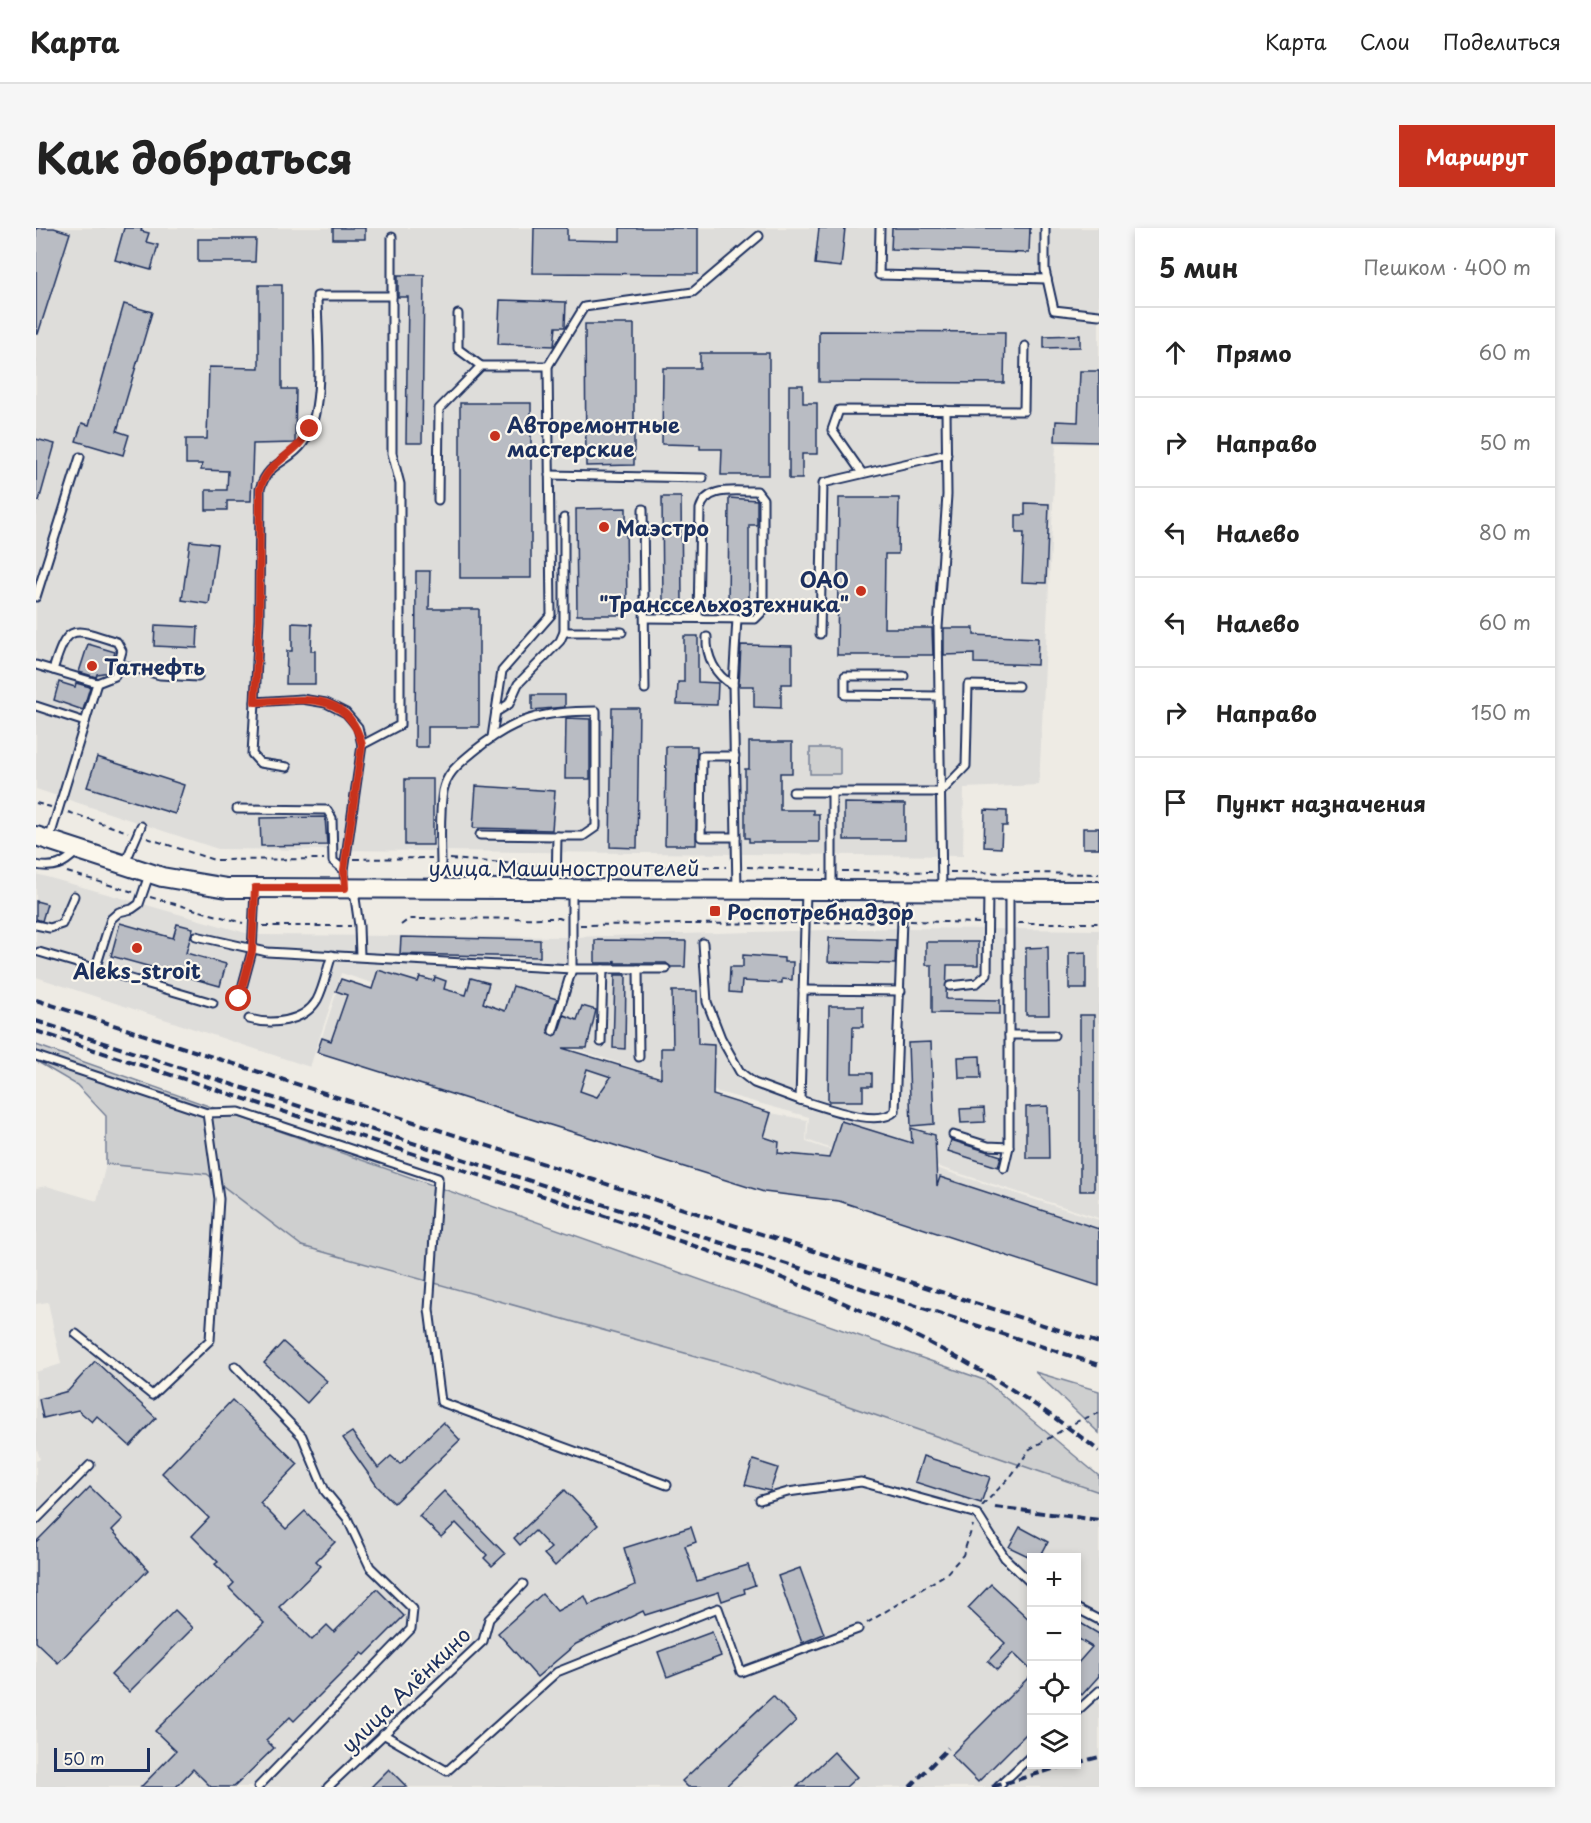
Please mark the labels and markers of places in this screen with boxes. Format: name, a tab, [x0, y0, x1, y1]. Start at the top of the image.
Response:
place label: Авторемонтные мастерские	[507, 408, 680, 464]
marker: Авторемонтные мастерские	[488, 429, 502, 443]
place label: Маэстро	[616, 511, 709, 543]
marker: Маэстро	[597, 520, 611, 534]
place label: ОАО "Транссельхозтехника"	[599, 563, 849, 619]
marker: ОАО "Транссельхозтехника"	[854, 584, 868, 598]
place label: Татнефть	[104, 650, 205, 682]
marker: Татнефть	[85, 659, 99, 673]
place label: Роспотребнадзор	[727, 895, 914, 927]
marker: Роспотребнадзор	[708, 904, 722, 918]
marker: Aleks_stroit	[130, 941, 144, 955]
place label: Aleks_stroit	[72, 954, 201, 986]

